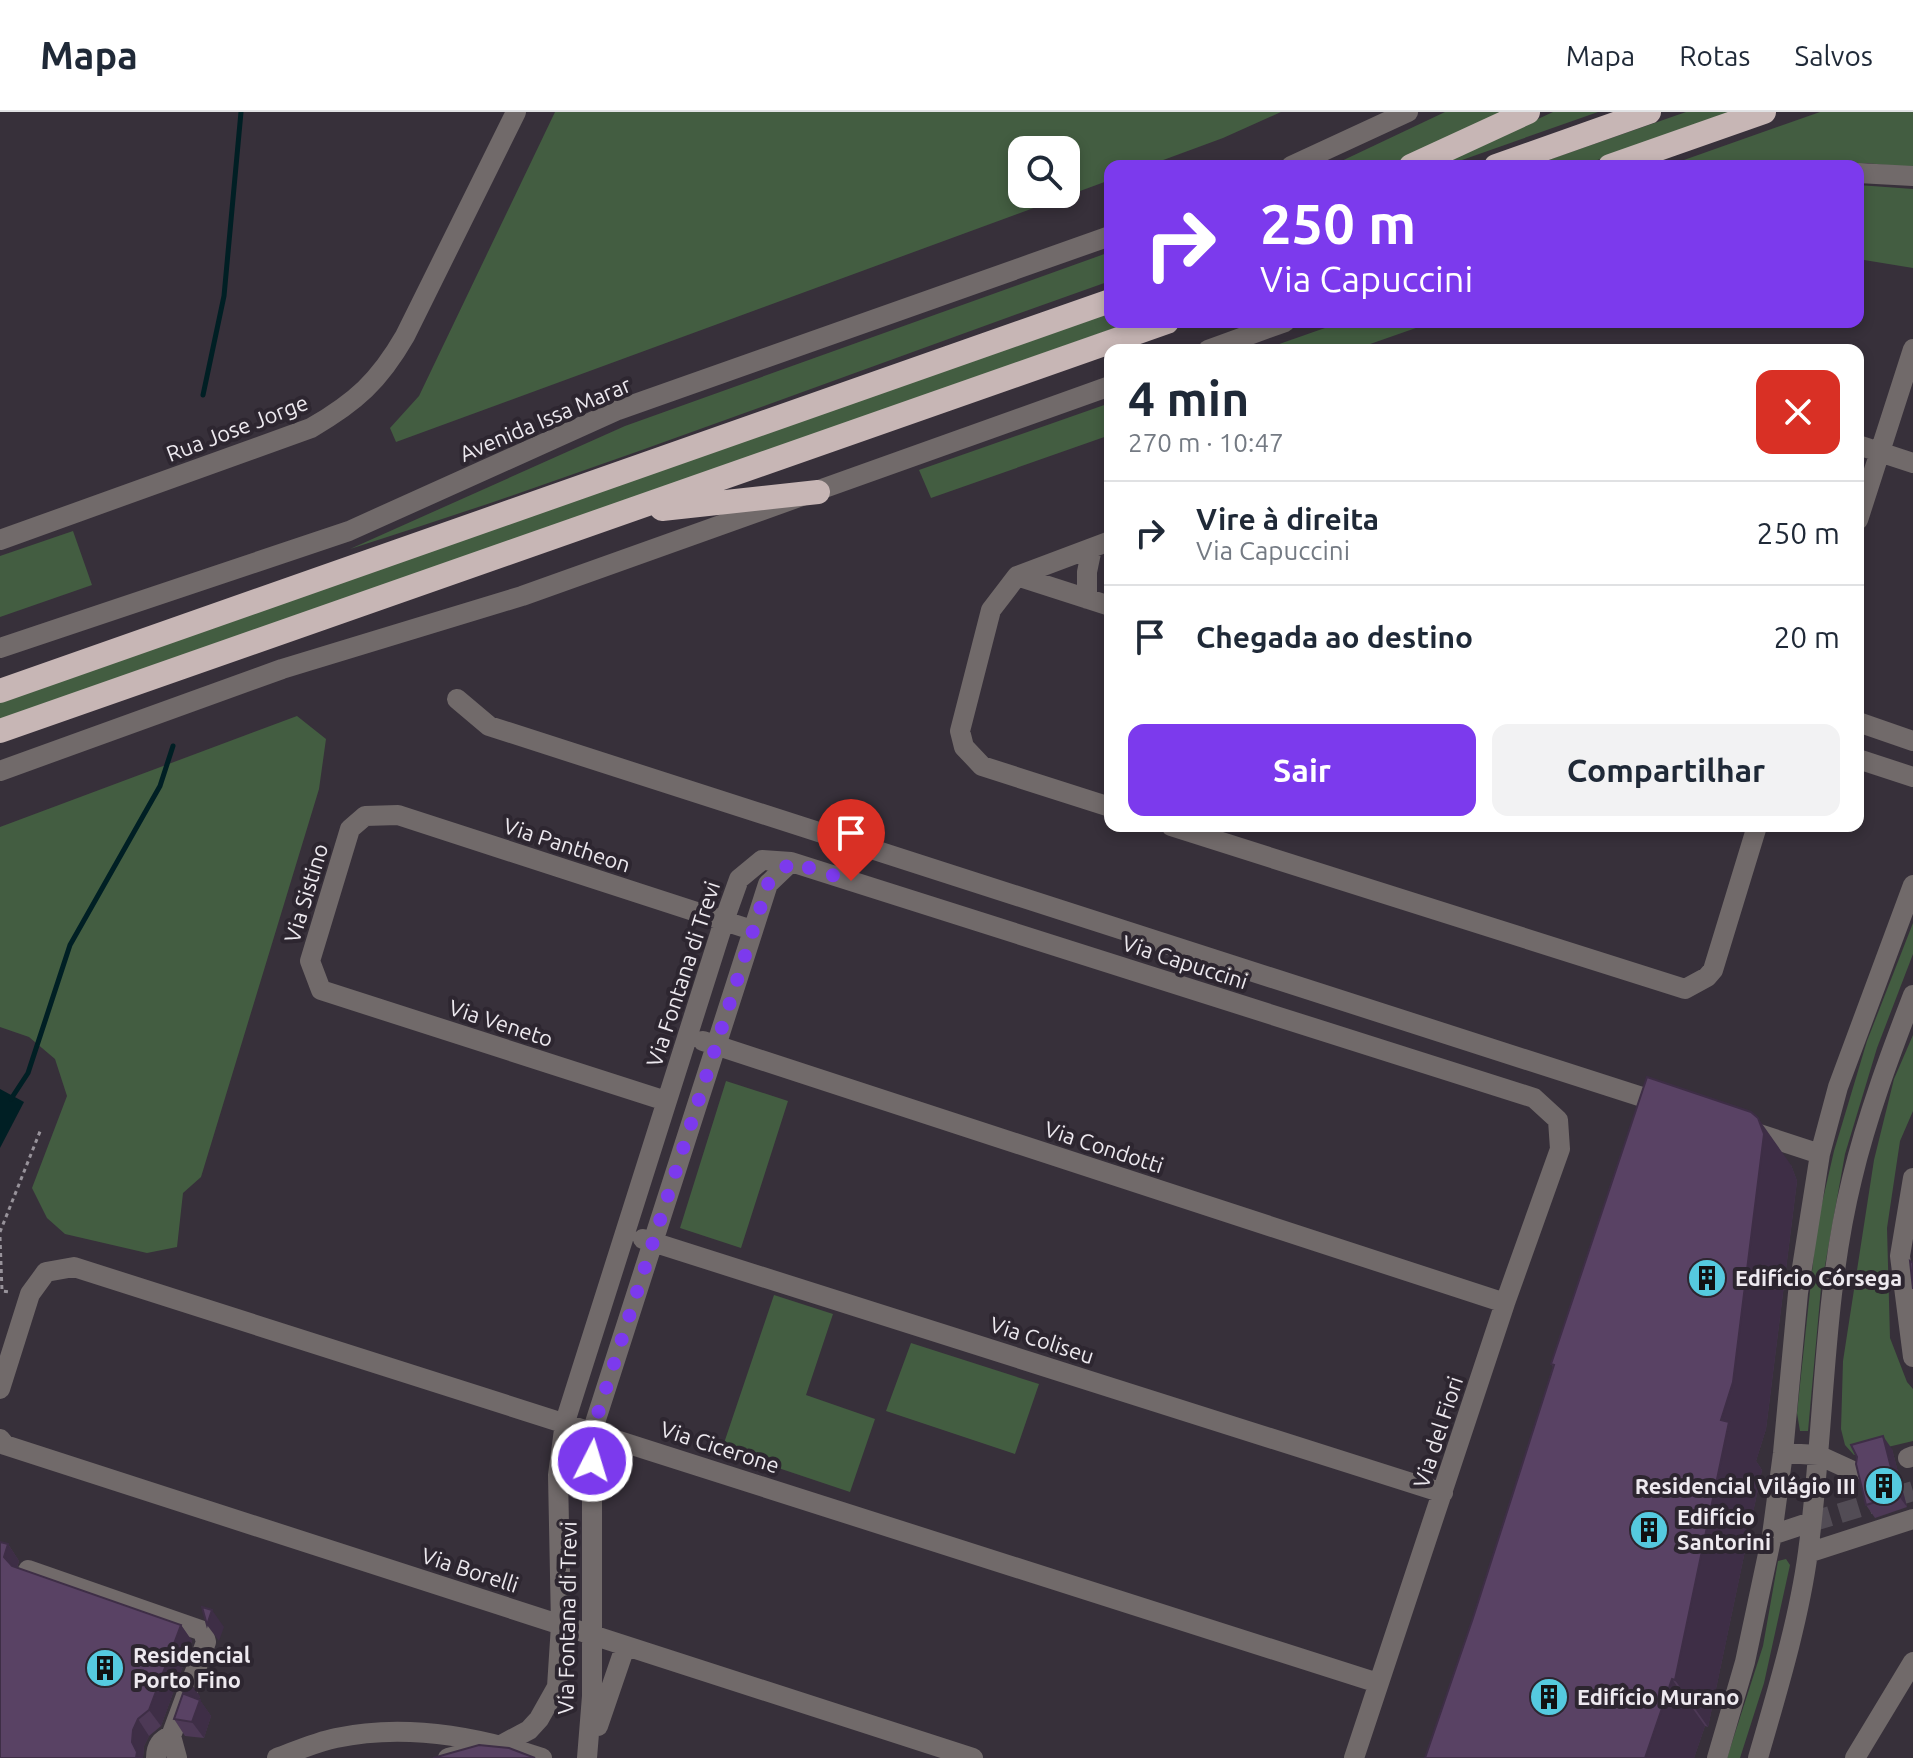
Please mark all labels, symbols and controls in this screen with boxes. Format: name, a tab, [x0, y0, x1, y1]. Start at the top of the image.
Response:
text: Mapa	[40, 34, 138, 76]
text: Mapa	[1566, 40, 1635, 71]
text: Rotas	[1679, 40, 1750, 71]
text: Salvos	[1794, 40, 1873, 71]
map controls	[1008, 136, 1080, 208]
button: search	[1008, 136, 1080, 208]
icon: right	[1128, 192, 1232, 296]
text: 250 m	[1260, 192, 1416, 255]
text: Via Capuccini	[1260, 258, 1473, 299]
button: close	[1756, 370, 1840, 454]
street label: Avenida Issa Marar	[455, 371, 635, 466]
text: 4 min	[1128, 371, 1249, 425]
street label: Rua Jose Jorge	[162, 389, 311, 466]
text: 270 m · 10:47	[1128, 428, 1284, 457]
text: Vire à direita	[1196, 502, 1379, 536]
icon: right	[1128, 511, 1172, 555]
text: 250 m	[1756, 516, 1840, 550]
text: Via Capuccini	[1196, 536, 1350, 565]
icon: arrive	[1128, 615, 1172, 659]
text: Chegada ao destino	[1196, 620, 1473, 654]
text: 20 m	[1773, 620, 1840, 654]
button: Sair	[1128, 724, 1476, 816]
button: Compartilhar	[1492, 724, 1840, 816]
pin	[817, 799, 885, 881]
icon: arrive	[829, 811, 873, 855]
street label: Via Pantheon	[501, 812, 634, 877]
street label: Via Sistino	[279, 840, 332, 945]
street label: Via Fontana di Trevi	[641, 878, 724, 1070]
street label: Via Capuccini	[1119, 930, 1251, 994]
street label: Via Veneto	[446, 994, 556, 1051]
street label: Via Condotti	[1041, 1116, 1167, 1178]
building icon: Edifício Córsega	[1686, 1257, 1728, 1299]
place label: Edifício Córsega	[1735, 1265, 1902, 1290]
street label: Via Coliseu	[987, 1311, 1097, 1368]
street label: Via del Fiori	[1408, 1373, 1467, 1491]
street label: Via Cicerone	[658, 1416, 783, 1477]
position arrow	[550, 1419, 634, 1503]
building icon: Residencial Világio III	[1863, 1465, 1905, 1507]
place label: Residencial Világio III	[1635, 1473, 1856, 1498]
place label: Edifício Santorini	[1677, 1504, 1771, 1554]
building icon: Edifício Santorini	[1628, 1509, 1670, 1551]
street label: Via Fontana di Trevi	[552, 1521, 581, 1715]
street label: Via Borelli	[418, 1542, 522, 1597]
place label: Residencial Porto Fino	[133, 1642, 251, 1692]
building icon: Residencial Porto Fino	[84, 1647, 126, 1689]
building icon: Edifício Murano	[1528, 1676, 1570, 1718]
place label: Edifício Murano	[1577, 1684, 1739, 1709]

